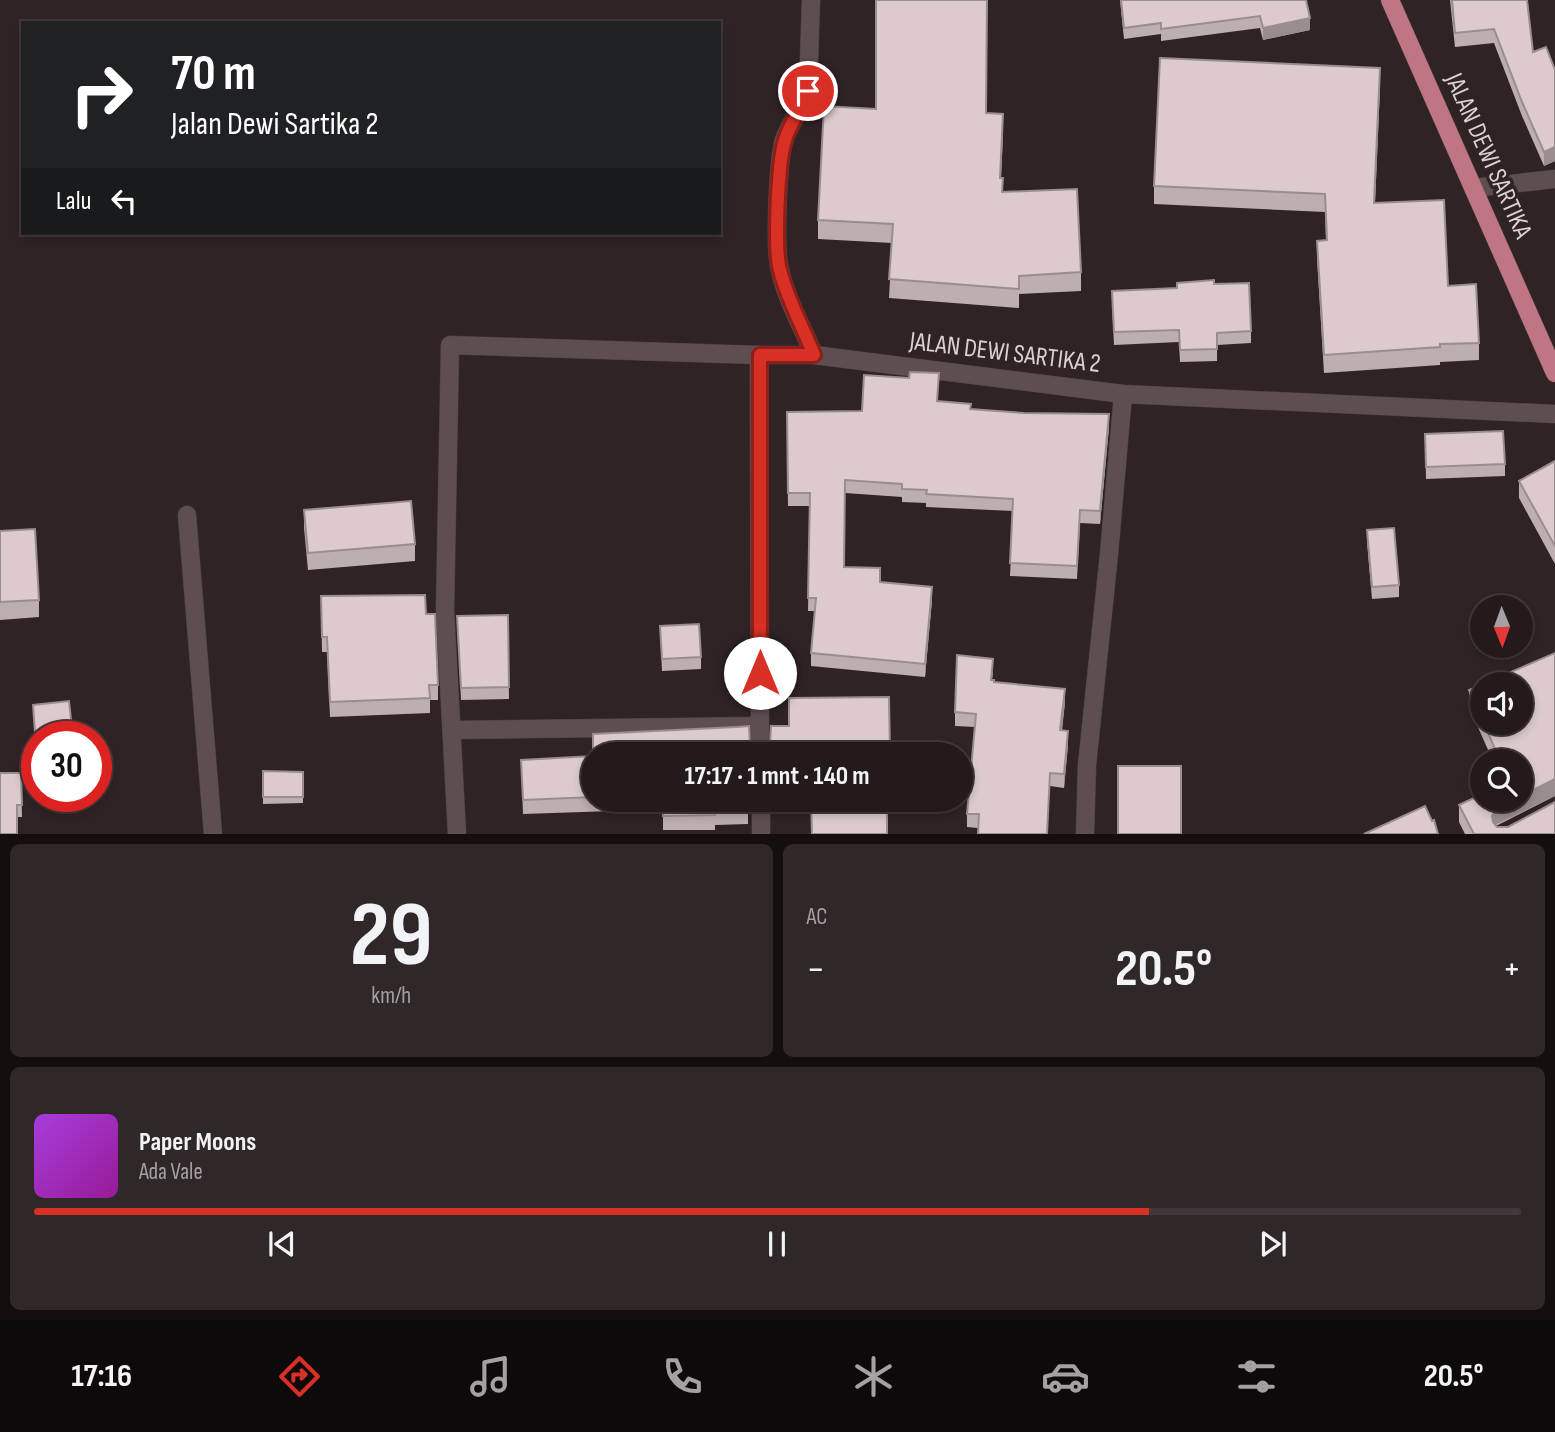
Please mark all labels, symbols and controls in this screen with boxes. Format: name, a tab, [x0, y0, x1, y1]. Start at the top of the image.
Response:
text: 70 m	[171, 45, 256, 104]
icon: right	[56, 49, 147, 140]
pin	[778, 61, 838, 121]
street label: JALAN DEWI SARTIKA	[1437, 68, 1539, 244]
icon: arrive	[789, 72, 827, 110]
text: Jalan Dewi Sartika 2	[171, 105, 379, 144]
icon: left	[105, 182, 143, 220]
text: Lalu	[56, 186, 91, 217]
street label: JALAN DEWI SARTIKA 2	[907, 326, 1102, 380]
north arrow	[1470, 595, 1533, 658]
map controls	[1470, 595, 1533, 812]
position arrow	[723, 636, 797, 710]
button: sound	[1470, 672, 1533, 735]
speed limit sign: 30	[21, 721, 112, 812]
button: search	[1470, 749, 1533, 812]
text: 17:17 · 1 mnt · 140 m	[685, 761, 869, 792]
text: 29	[350, 882, 433, 991]
text: AC	[807, 903, 827, 931]
text: 20.5°	[1115, 938, 1212, 1001]
text: −	[807, 947, 825, 992]
text: +	[1502, 947, 1521, 992]
text: km/h	[371, 982, 411, 1010]
text: Paper Moons	[139, 1127, 256, 1158]
text: Ada Vale	[139, 1158, 203, 1186]
icon: previous	[263, 1225, 301, 1263]
icon: pause	[758, 1225, 796, 1263]
icon: next	[1254, 1225, 1292, 1263]
icon: directions	[275, 1352, 324, 1401]
icon: music	[466, 1352, 515, 1401]
icon: phone	[658, 1352, 707, 1401]
icon: climate	[849, 1352, 898, 1401]
icon: car	[1041, 1352, 1090, 1401]
icon: filters	[1232, 1352, 1281, 1401]
text: 17:16	[71, 1357, 132, 1396]
text: 20.5°	[1424, 1357, 1484, 1396]

